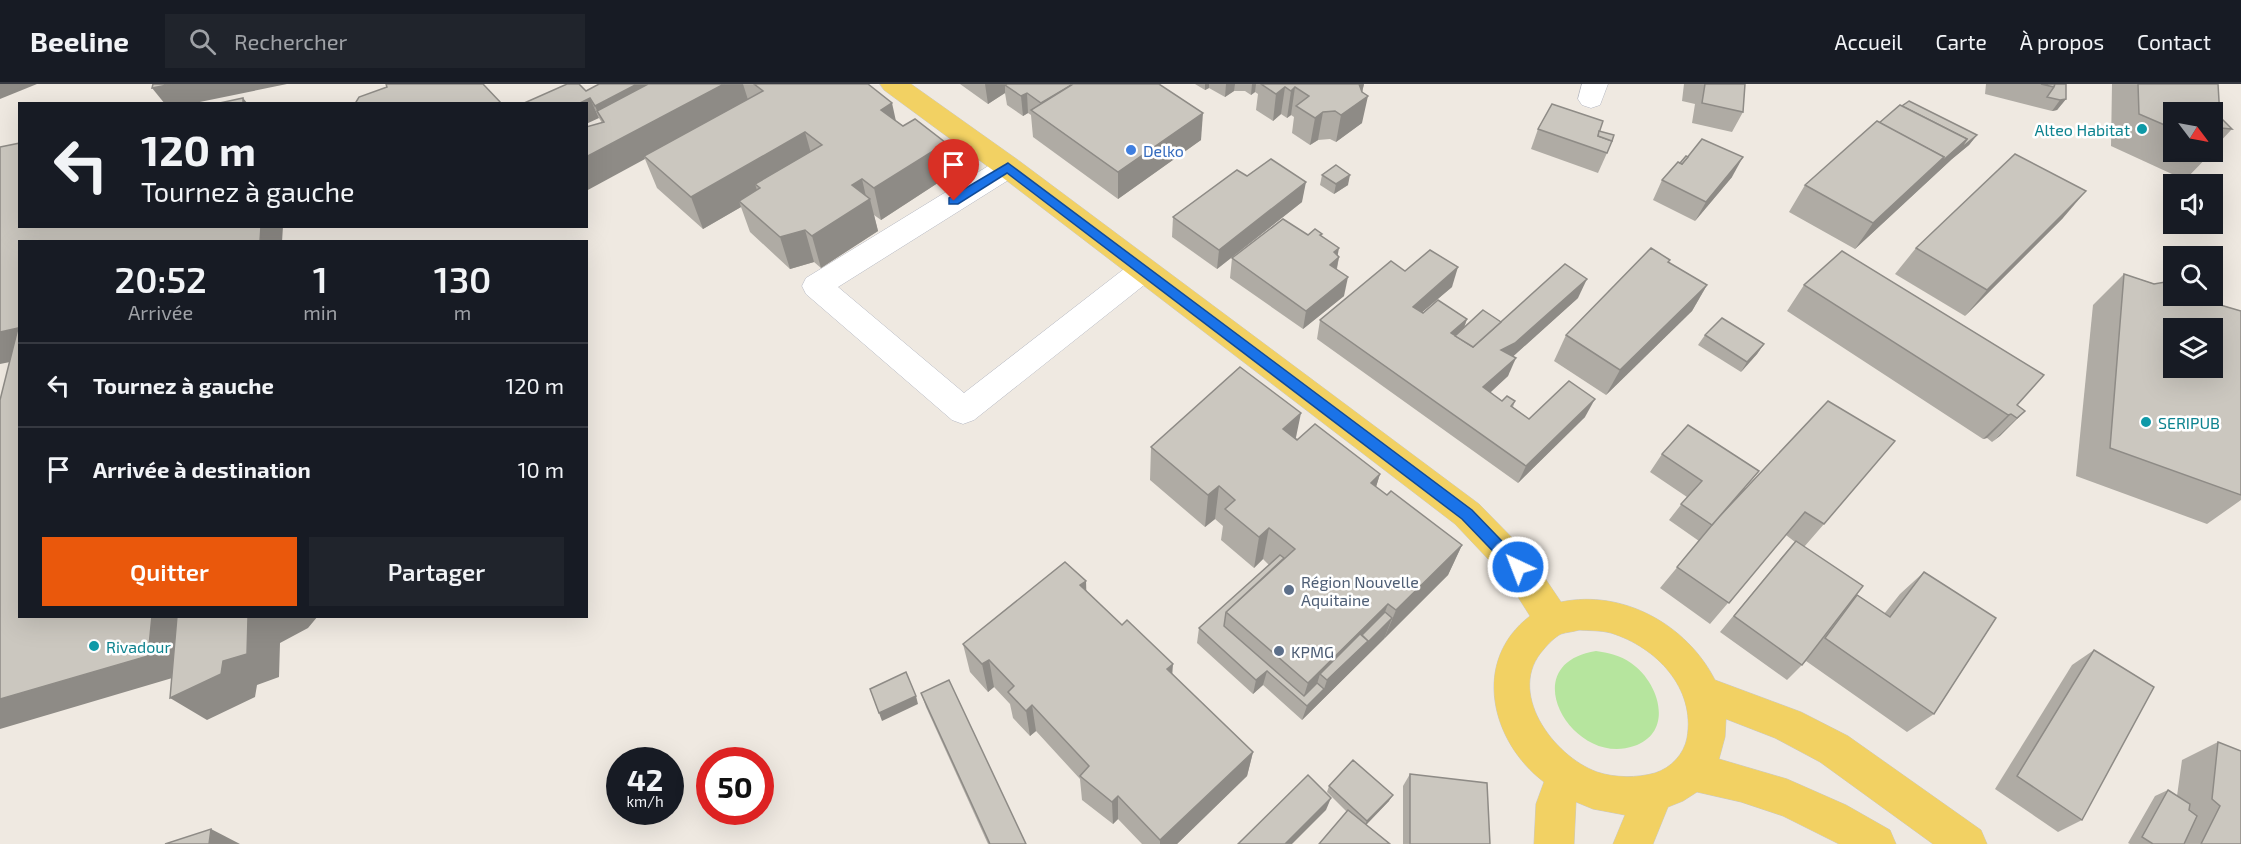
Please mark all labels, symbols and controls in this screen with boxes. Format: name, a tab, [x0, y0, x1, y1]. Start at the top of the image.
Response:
search box	[165, 14, 585, 68]
text: Beeline	[30, 24, 129, 58]
icon: search	[186, 25, 219, 58]
text: Rechercher	[234, 28, 347, 54]
text: Accueil	[1834, 29, 1903, 54]
text: Carte	[1936, 29, 1987, 54]
text: À propos	[2020, 29, 2104, 54]
text: Contact	[2137, 29, 2211, 54]
north arrow	[2163, 102, 2223, 162]
map controls	[2163, 102, 2223, 378]
place label: Alteo Habitat	[2035, 120, 2130, 139]
marker: Alteo Habitat	[2135, 122, 2149, 136]
text: 120 m	[141, 124, 256, 174]
icon: left	[42, 126, 120, 204]
pin	[928, 139, 979, 201]
place label: Delko	[1143, 141, 1184, 160]
marker: Delko	[1124, 143, 1138, 157]
icon: arrive	[937, 148, 970, 181]
button: sound	[2163, 174, 2223, 234]
text: Tournez à gauche	[141, 175, 355, 207]
button: search	[2163, 246, 2223, 306]
text: 20:52	[115, 257, 207, 300]
text: 1	[313, 257, 328, 300]
text: 130	[434, 257, 491, 300]
text: Arrivée	[128, 300, 193, 324]
text: min	[303, 300, 337, 324]
text: m	[454, 300, 471, 324]
button: layers	[2163, 318, 2223, 378]
icon: left	[42, 369, 75, 402]
text: Tournez à gauche	[93, 372, 274, 398]
text: 120 m	[505, 372, 564, 398]
place label: SERIPUB	[2158, 413, 2220, 432]
marker: SERIPUB	[2139, 415, 2153, 429]
icon: arrive	[42, 453, 75, 486]
text: Arrivée à destination	[93, 456, 311, 482]
text: 10 m	[518, 456, 564, 482]
position arrow	[1486, 535, 1550, 599]
button: Quitter	[42, 537, 297, 606]
button: Partager	[309, 537, 564, 606]
place label: Région Nouvelle Aquitaine	[1301, 572, 1419, 609]
marker: Région Nouvelle Aquitaine	[1282, 583, 1296, 597]
place label: Rivadour	[106, 637, 171, 656]
marker: Rivadour	[87, 639, 101, 653]
place label: KPMG	[1291, 642, 1334, 661]
marker: KPMG	[1272, 644, 1286, 658]
speed limit sign: 50	[696, 747, 774, 825]
text: 42	[627, 761, 663, 797]
text: km/h	[626, 792, 664, 810]

